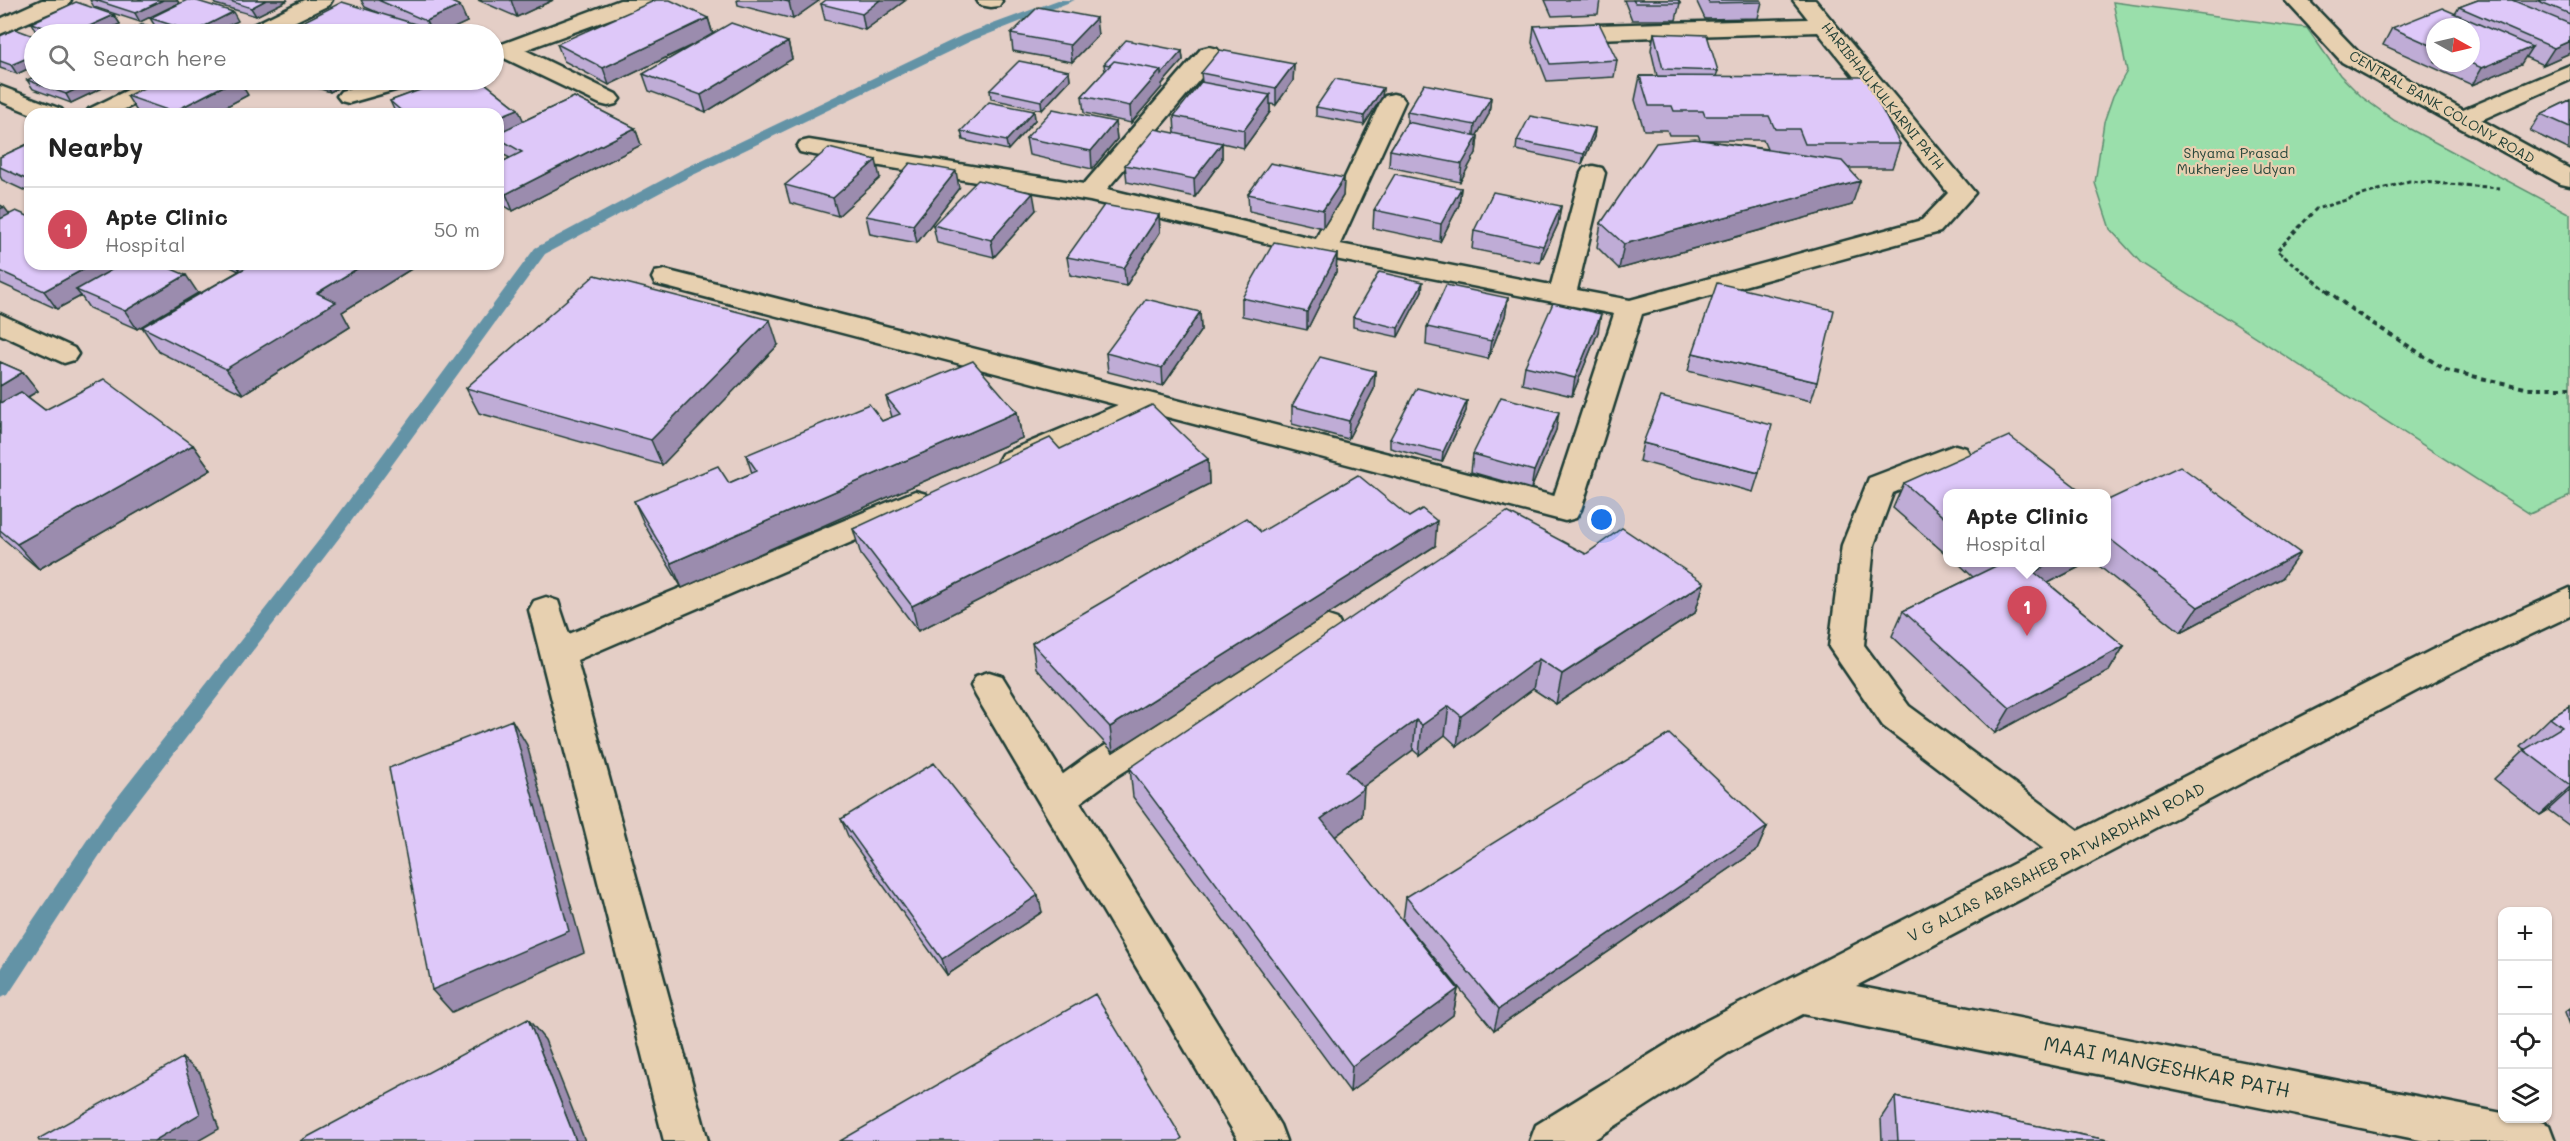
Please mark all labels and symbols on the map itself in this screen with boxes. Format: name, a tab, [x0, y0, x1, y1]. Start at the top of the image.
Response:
street label: HARIBHAU KULKARNI PATH	[1818, 18, 1949, 174]
north arrow	[2426, 18, 2480, 72]
street label: CENTRAL BANK COLONY ROAD	[2346, 46, 2538, 168]
park label: Shyama Prasad Mukherjee Udyan	[2177, 143, 2295, 178]
your location	[1587, 505, 1616, 534]
pin: 1	[2008, 586, 2046, 636]
street label: V G ALIAS ABASAHEB PATWARDHAN ROAD	[1903, 777, 2208, 946]
street label: MAAI MANGESHKAR PATH	[2042, 1029, 2292, 1103]

